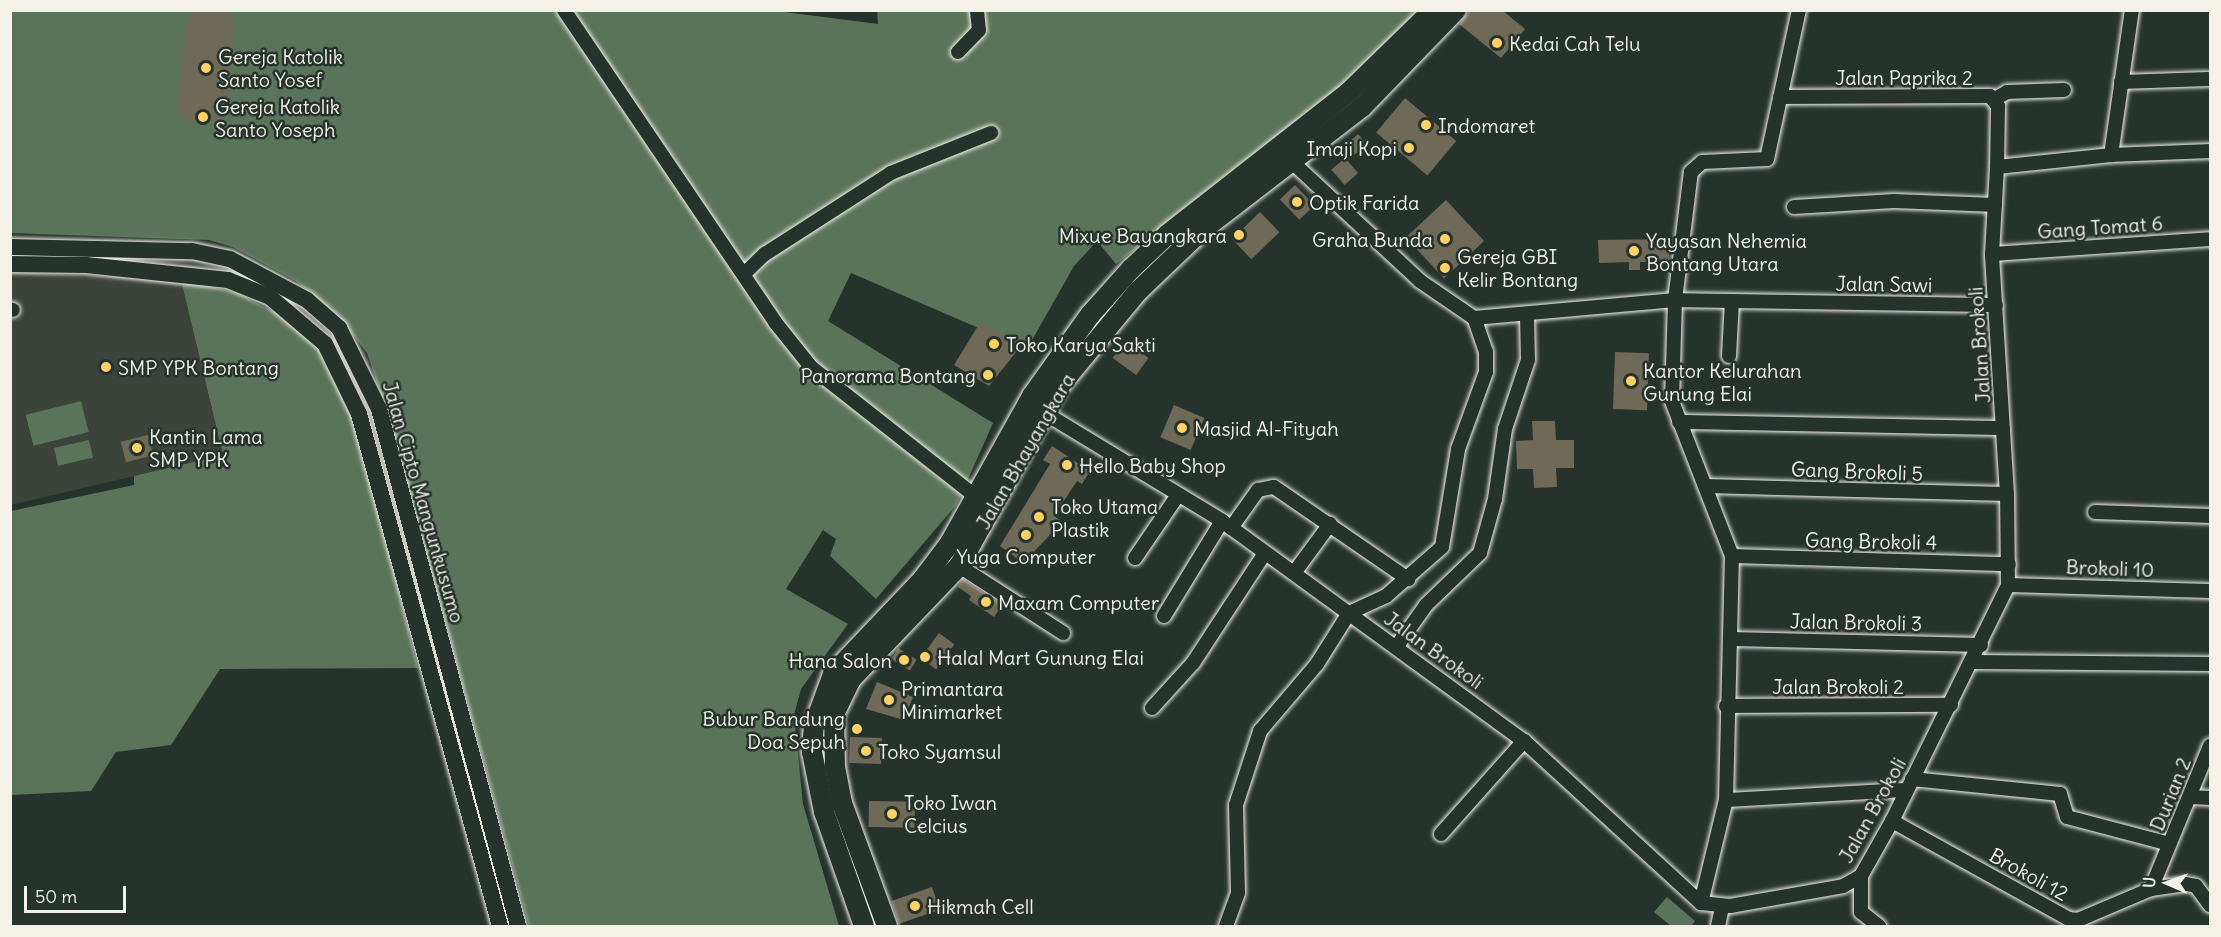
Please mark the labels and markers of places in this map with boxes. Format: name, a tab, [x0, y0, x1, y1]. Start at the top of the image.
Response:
place label: Kedai Cah Telu	[1509, 31, 1641, 55]
marker: Kedai Cah Telu	[1490, 36, 1504, 50]
place label: Gereja Katolik Santo Yosef	[218, 45, 343, 92]
marker: Gereja Katolik Santo Yosef	[199, 61, 213, 75]
place label: Gereja Katolik Santo Yoseph	[215, 94, 340, 141]
marker: Gereja Katolik Santo Yoseph	[196, 110, 210, 124]
place label: Indomaret	[1438, 113, 1535, 137]
marker: Indomaret	[1419, 118, 1433, 132]
place label: Imaji Kopi	[1307, 136, 1397, 160]
marker: Imaji Kopi	[1402, 141, 1416, 155]
place label: Optik Farida	[1309, 190, 1420, 214]
marker: Optik Farida	[1290, 195, 1304, 209]
place label: Mixue Bayangkara	[1059, 223, 1227, 247]
place label: Graha Bunda	[1312, 227, 1433, 251]
marker: Mixue Bayangkara	[1232, 228, 1246, 242]
place label: Yayasan Nehemia Bontang Utara	[1646, 228, 1807, 275]
marker: Graha Bunda	[1438, 232, 1452, 246]
place label: Gereja GBI Kelir Bontang	[1457, 244, 1578, 291]
marker: Yayasan Nehemia Bontang Utara	[1627, 244, 1641, 258]
marker: Gereja GBI Kelir Bontang	[1438, 261, 1452, 275]
place label: Toko Karya Sakti	[1006, 332, 1156, 356]
marker: Toko Karya Sakti	[987, 337, 1001, 351]
place label: SMP YPK Bontang	[118, 355, 279, 379]
place label: Kantor Kelurahan Gunung Elai	[1643, 358, 1802, 405]
marker: SMP YPK Bontang	[99, 360, 113, 374]
place label: Panorama Bontang	[801, 363, 976, 387]
marker: Panorama Bontang	[981, 368, 995, 382]
marker: Kantor Kelurahan Gunung Elai	[1624, 374, 1638, 388]
place label: Masjid Al-Fityah	[1194, 416, 1339, 440]
marker: Masjid Al-Fityah	[1175, 421, 1189, 435]
place label: Kantin Lama SMP YPK	[149, 424, 263, 471]
marker: Kantin Lama SMP YPK	[130, 441, 144, 455]
place label: Hello Baby Shop	[1079, 453, 1226, 477]
marker: Hello Baby Shop	[1060, 458, 1074, 472]
place label: Toko Utama Plastik	[1051, 494, 1158, 541]
marker: Toko Utama Plastik	[1032, 510, 1046, 524]
marker: Yuga Computer	[1019, 528, 1033, 542]
place label: Yuga Computer	[956, 544, 1096, 568]
place label: Maxam Computer	[998, 590, 1159, 614]
marker: Maxam Computer	[979, 595, 993, 609]
place label: Halal Mart Gunung Elai	[937, 645, 1144, 669]
place label: Hana Salon	[789, 648, 892, 672]
marker: Halal Mart Gunung Elai	[918, 650, 932, 664]
marker: Hana Salon	[897, 653, 911, 667]
place label: Primantara Minimarket	[901, 676, 1004, 723]
marker: Primantara Minimarket	[882, 693, 896, 707]
place label: Bubur Bandung Doa Sepuh	[702, 706, 845, 753]
marker: Bubur Bandung Doa Sepuh	[850, 722, 864, 736]
place label: Toko Syamsul	[878, 739, 1001, 763]
marker: Toko Syamsul	[859, 744, 873, 758]
place label: Toko Iwan Celcius	[904, 790, 997, 837]
marker: Toko Iwan Celcius	[885, 807, 899, 821]
place label: Hikmah Cell	[927, 894, 1034, 918]
marker: Hikmah Cell	[908, 899, 922, 913]

